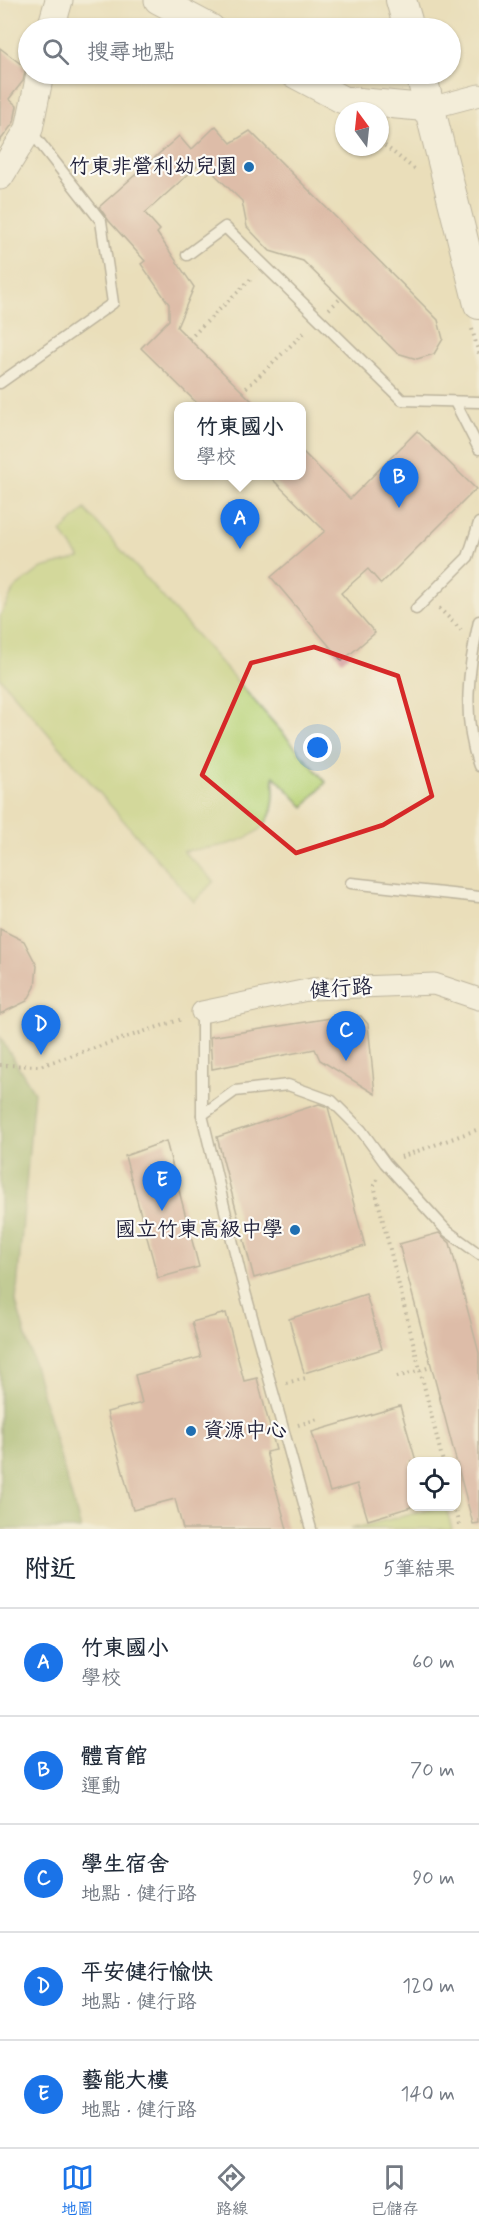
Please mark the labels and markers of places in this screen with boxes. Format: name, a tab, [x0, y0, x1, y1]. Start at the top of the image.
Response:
place label: 竹東非營利幼兒園	[69, 153, 237, 181]
marker: 竹東非營利幼兒園	[242, 160, 256, 174]
pin: B	[380, 458, 418, 508]
pin: A	[220, 500, 260, 549]
pin: D	[22, 1006, 60, 1055]
pin: C	[326, 1012, 366, 1061]
pin: E	[142, 1162, 182, 1211]
place label: 國立竹東高級中學	[115, 1216, 283, 1244]
marker: 國立竹東高級中學	[288, 1223, 302, 1237]
place label: 資源中心	[203, 1417, 287, 1445]
marker: 資源中心	[184, 1424, 198, 1438]

